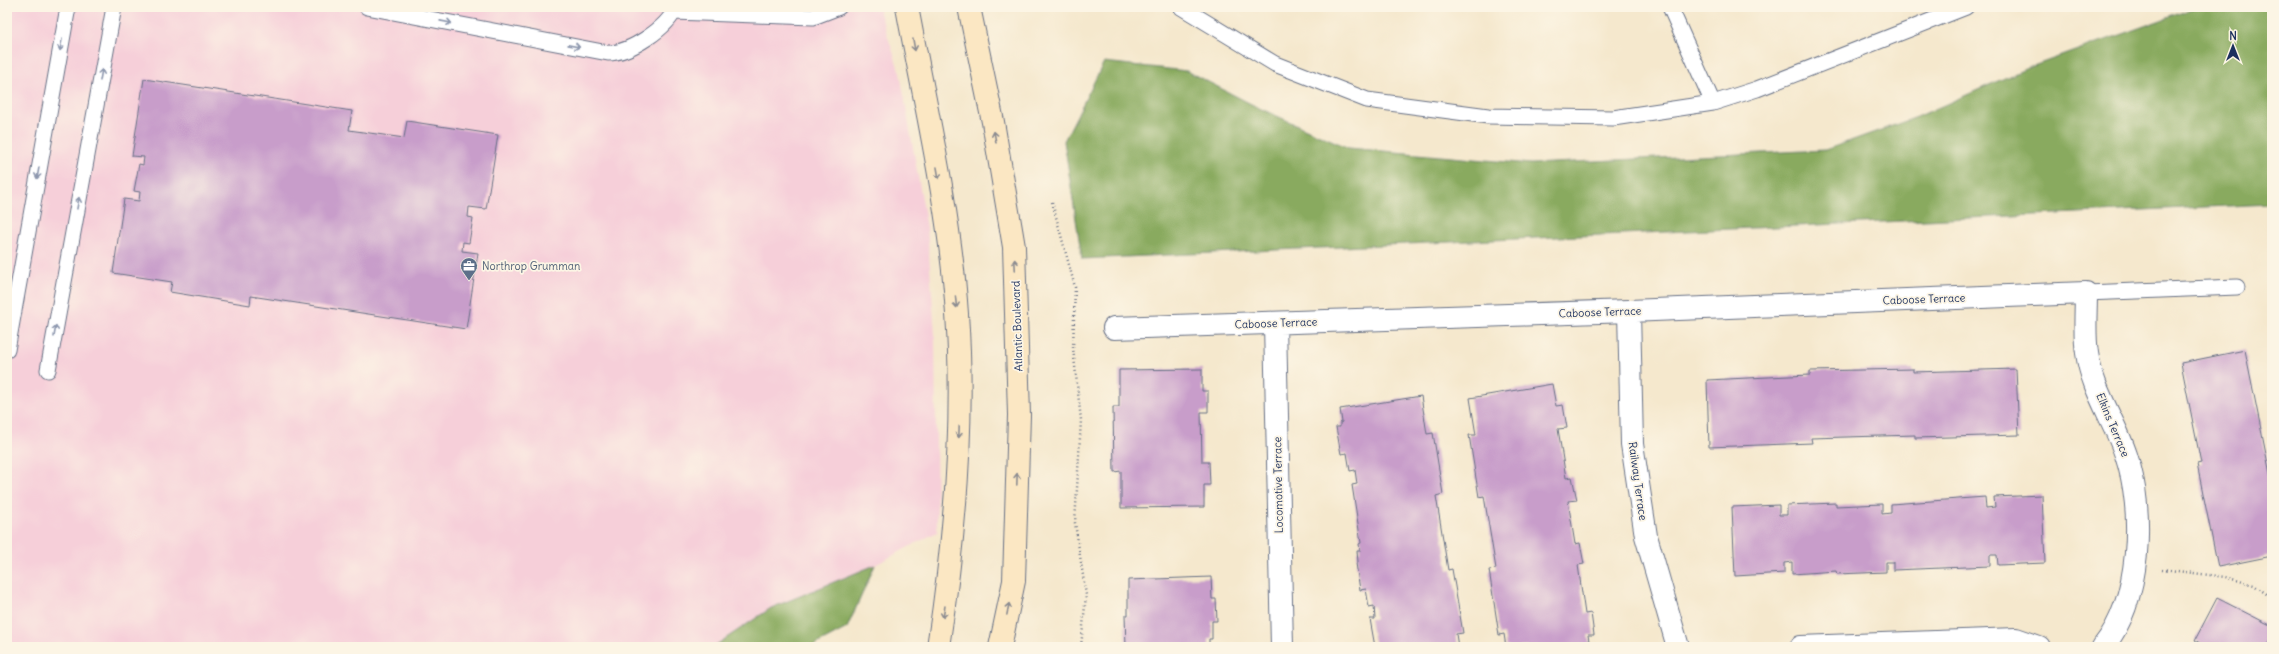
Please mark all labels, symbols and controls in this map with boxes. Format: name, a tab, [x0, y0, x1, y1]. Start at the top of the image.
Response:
one-way arrow	[439, 18, 452, 26]
north arrow	[2213, 26, 2253, 66]
text: N	[2229, 29, 2237, 43]
one-way arrow	[911, 38, 919, 51]
one-way arrow	[57, 39, 65, 52]
one-way arrow	[567, 43, 580, 51]
one-way arrow	[98, 69, 106, 82]
one-way arrow	[991, 131, 999, 144]
one-way arrow	[934, 166, 942, 179]
one-way arrow	[34, 167, 42, 180]
one-way arrow	[75, 197, 83, 210]
office icon: Northrop Grumman	[459, 256, 479, 281]
place label: Northrop Grumman	[482, 259, 580, 273]
one-way arrow	[1011, 259, 1018, 272]
street label: Atlantic Boulevard	[1008, 280, 1026, 372]
street label: Caboose Terrace	[1882, 291, 1966, 307]
one-way arrow	[952, 295, 960, 308]
street label: Caboose Terrace	[1558, 304, 1642, 320]
street label: Caboose Terrace	[1234, 315, 1318, 331]
one-way arrow	[52, 325, 60, 338]
street label: Elkins Terrace	[2093, 391, 2133, 459]
one-way arrow	[956, 425, 963, 438]
street label: Locomotive Terrace	[1270, 436, 1286, 534]
street label: Railway Terrace	[1626, 441, 1650, 521]
one-way arrow	[1013, 473, 1021, 486]
one-way arrow	[1004, 603, 1012, 616]
one-way arrow	[940, 605, 948, 618]

